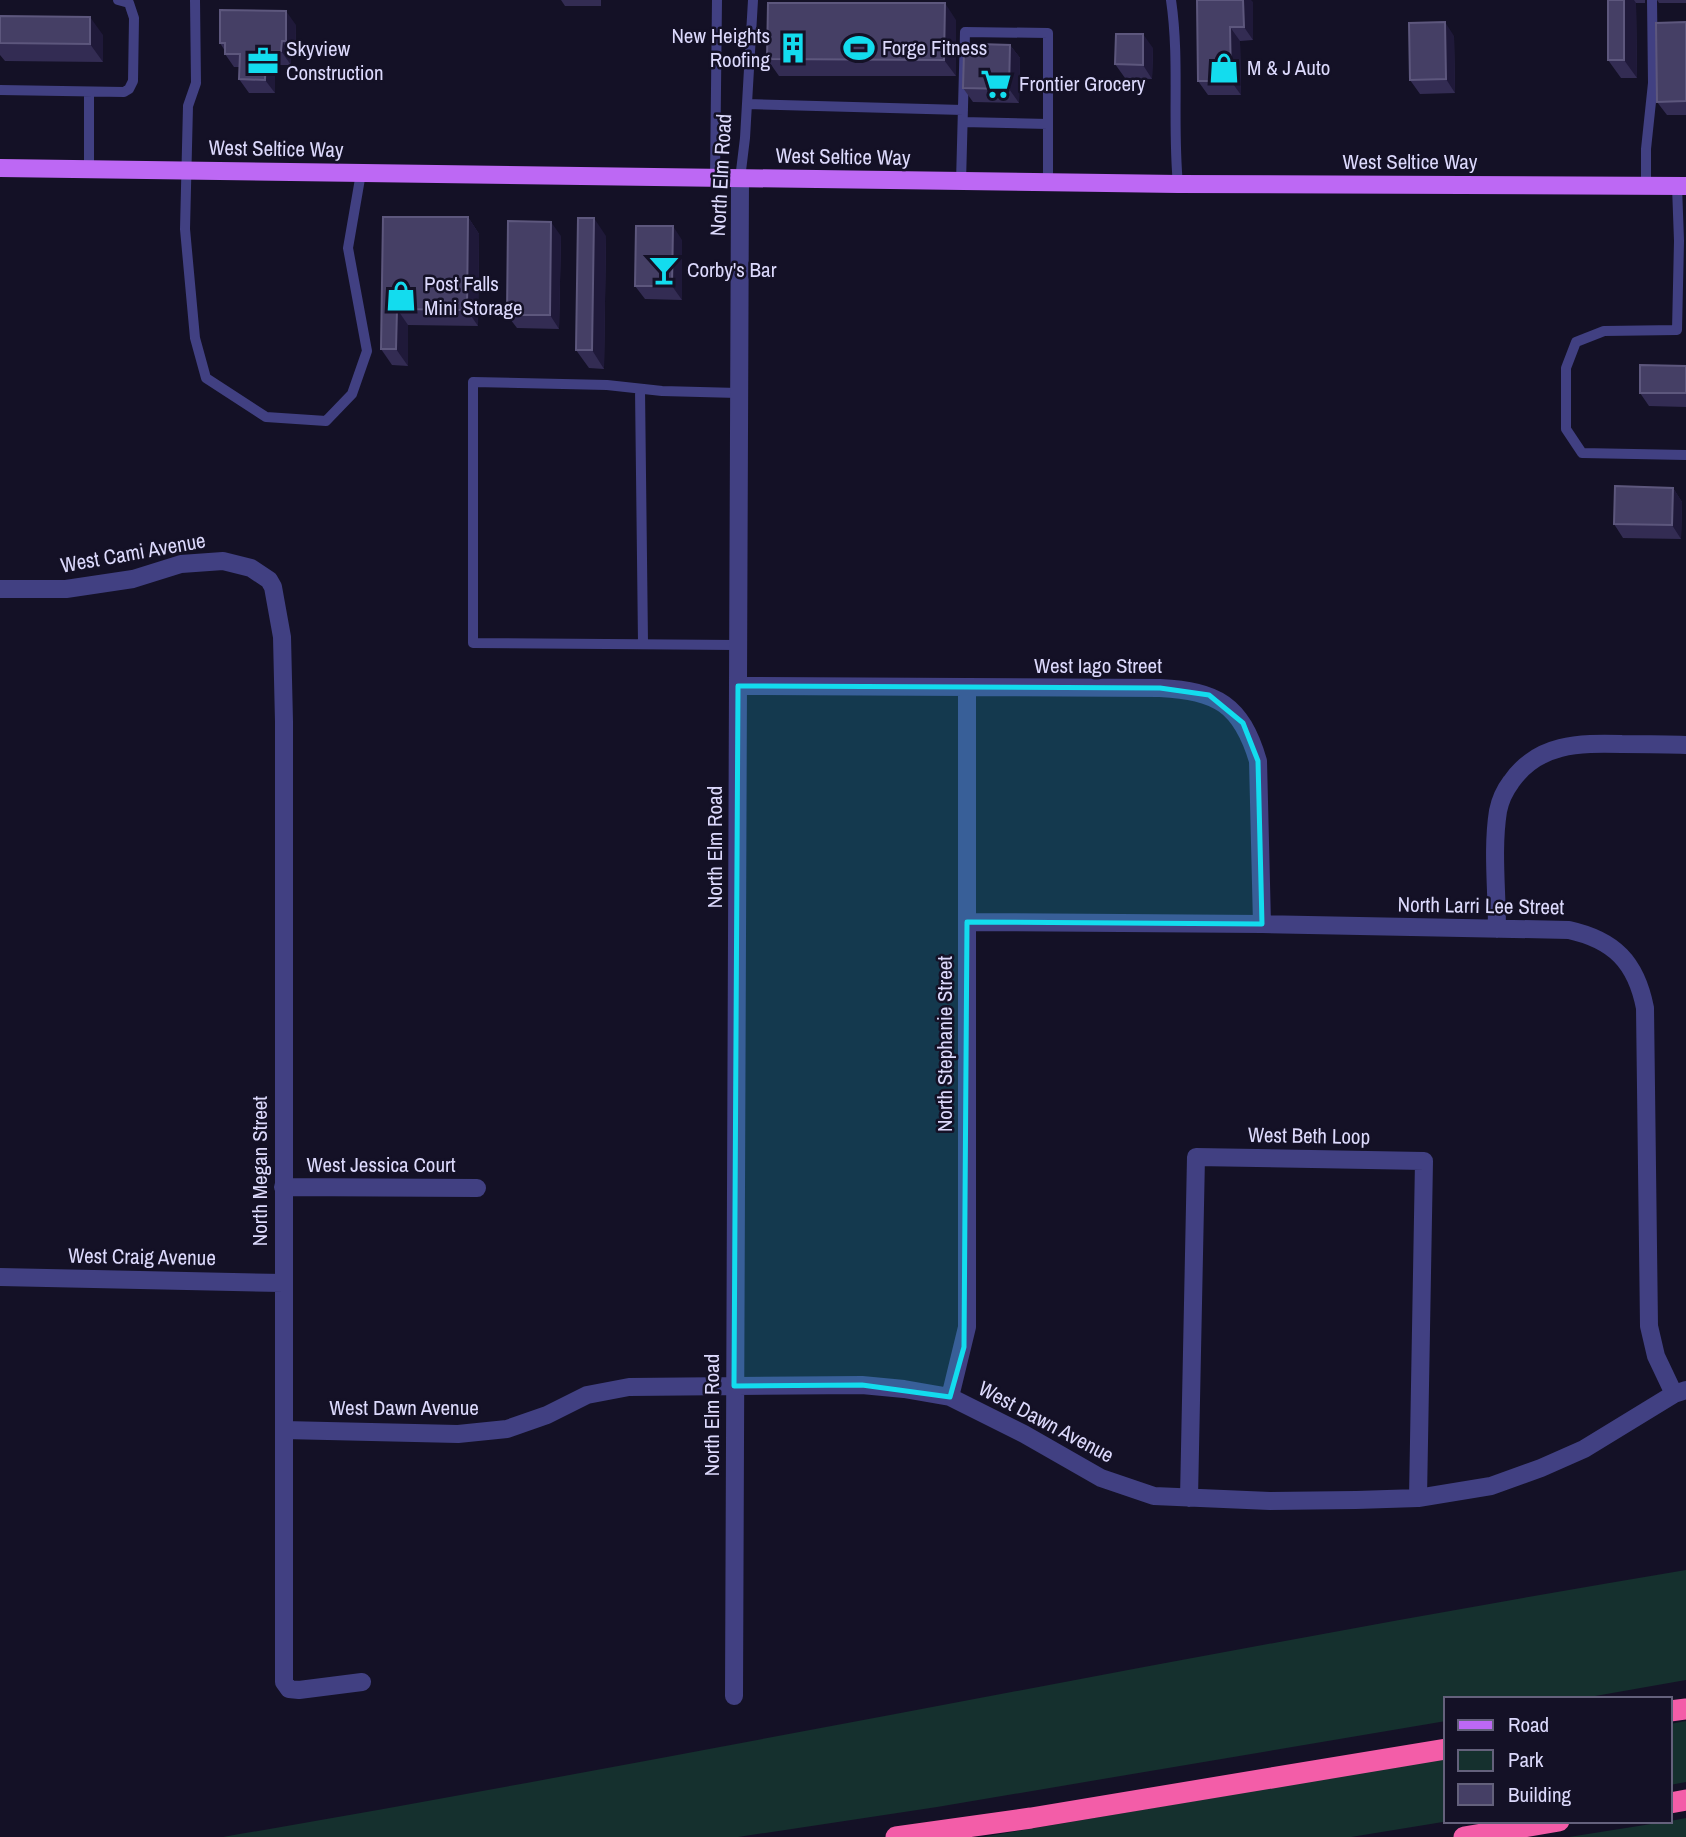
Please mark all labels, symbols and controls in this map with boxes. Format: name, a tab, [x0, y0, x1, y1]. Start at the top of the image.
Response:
place label: New Heights Roofing	[671, 21, 770, 74]
building icon: New Heights Roofing	[776, 31, 810, 65]
sports icon: Forge Fitness	[842, 31, 876, 65]
place label: Forge Fitness	[882, 33, 987, 62]
place label: Skyview Construction	[286, 34, 384, 87]
office icon: Skyview Construction	[246, 44, 280, 78]
shop icon: M & J Auto	[1207, 51, 1241, 85]
place label: M & J Auto	[1247, 53, 1330, 82]
supermarket icon: Frontier Grocery	[979, 67, 1013, 101]
place label: Frontier Grocery	[1019, 69, 1146, 98]
street label: North Elm Road	[703, 113, 738, 237]
street label: West Seltice Way	[208, 133, 344, 164]
street label: West Seltice Way	[775, 141, 911, 172]
street label: West Seltice Way	[1343, 147, 1478, 176]
bar icon: Corby's Bar	[647, 253, 681, 287]
place label: Corby's Bar	[687, 255, 777, 284]
place label: Post Falls Mini Storage	[424, 269, 523, 322]
shop icon: Post Falls Mini Storage	[384, 279, 418, 313]
street label: West Cami Avenue	[58, 525, 208, 580]
street label: West Iago Street	[1034, 651, 1162, 680]
street label: North Elm Road	[700, 786, 729, 908]
street label: North Larri Lee Street	[1397, 890, 1565, 921]
street label: North Stephanie Street	[930, 956, 959, 1132]
street label: North Megan Street	[245, 1096, 274, 1246]
street label: West Beth Loop	[1248, 1120, 1370, 1151]
street label: West Jessica Court	[307, 1150, 456, 1179]
street label: West Craig Avenue	[68, 1241, 216, 1272]
street label: North Elm Road	[697, 1354, 726, 1476]
street label: West Dawn Avenue	[973, 1374, 1119, 1469]
street label: West Dawn Avenue	[329, 1393, 479, 1422]
legend	[1444, 1697, 1672, 1823]
text: Road	[1508, 1710, 1549, 1739]
text: Park	[1508, 1745, 1544, 1774]
text: Building	[1508, 1780, 1572, 1809]

